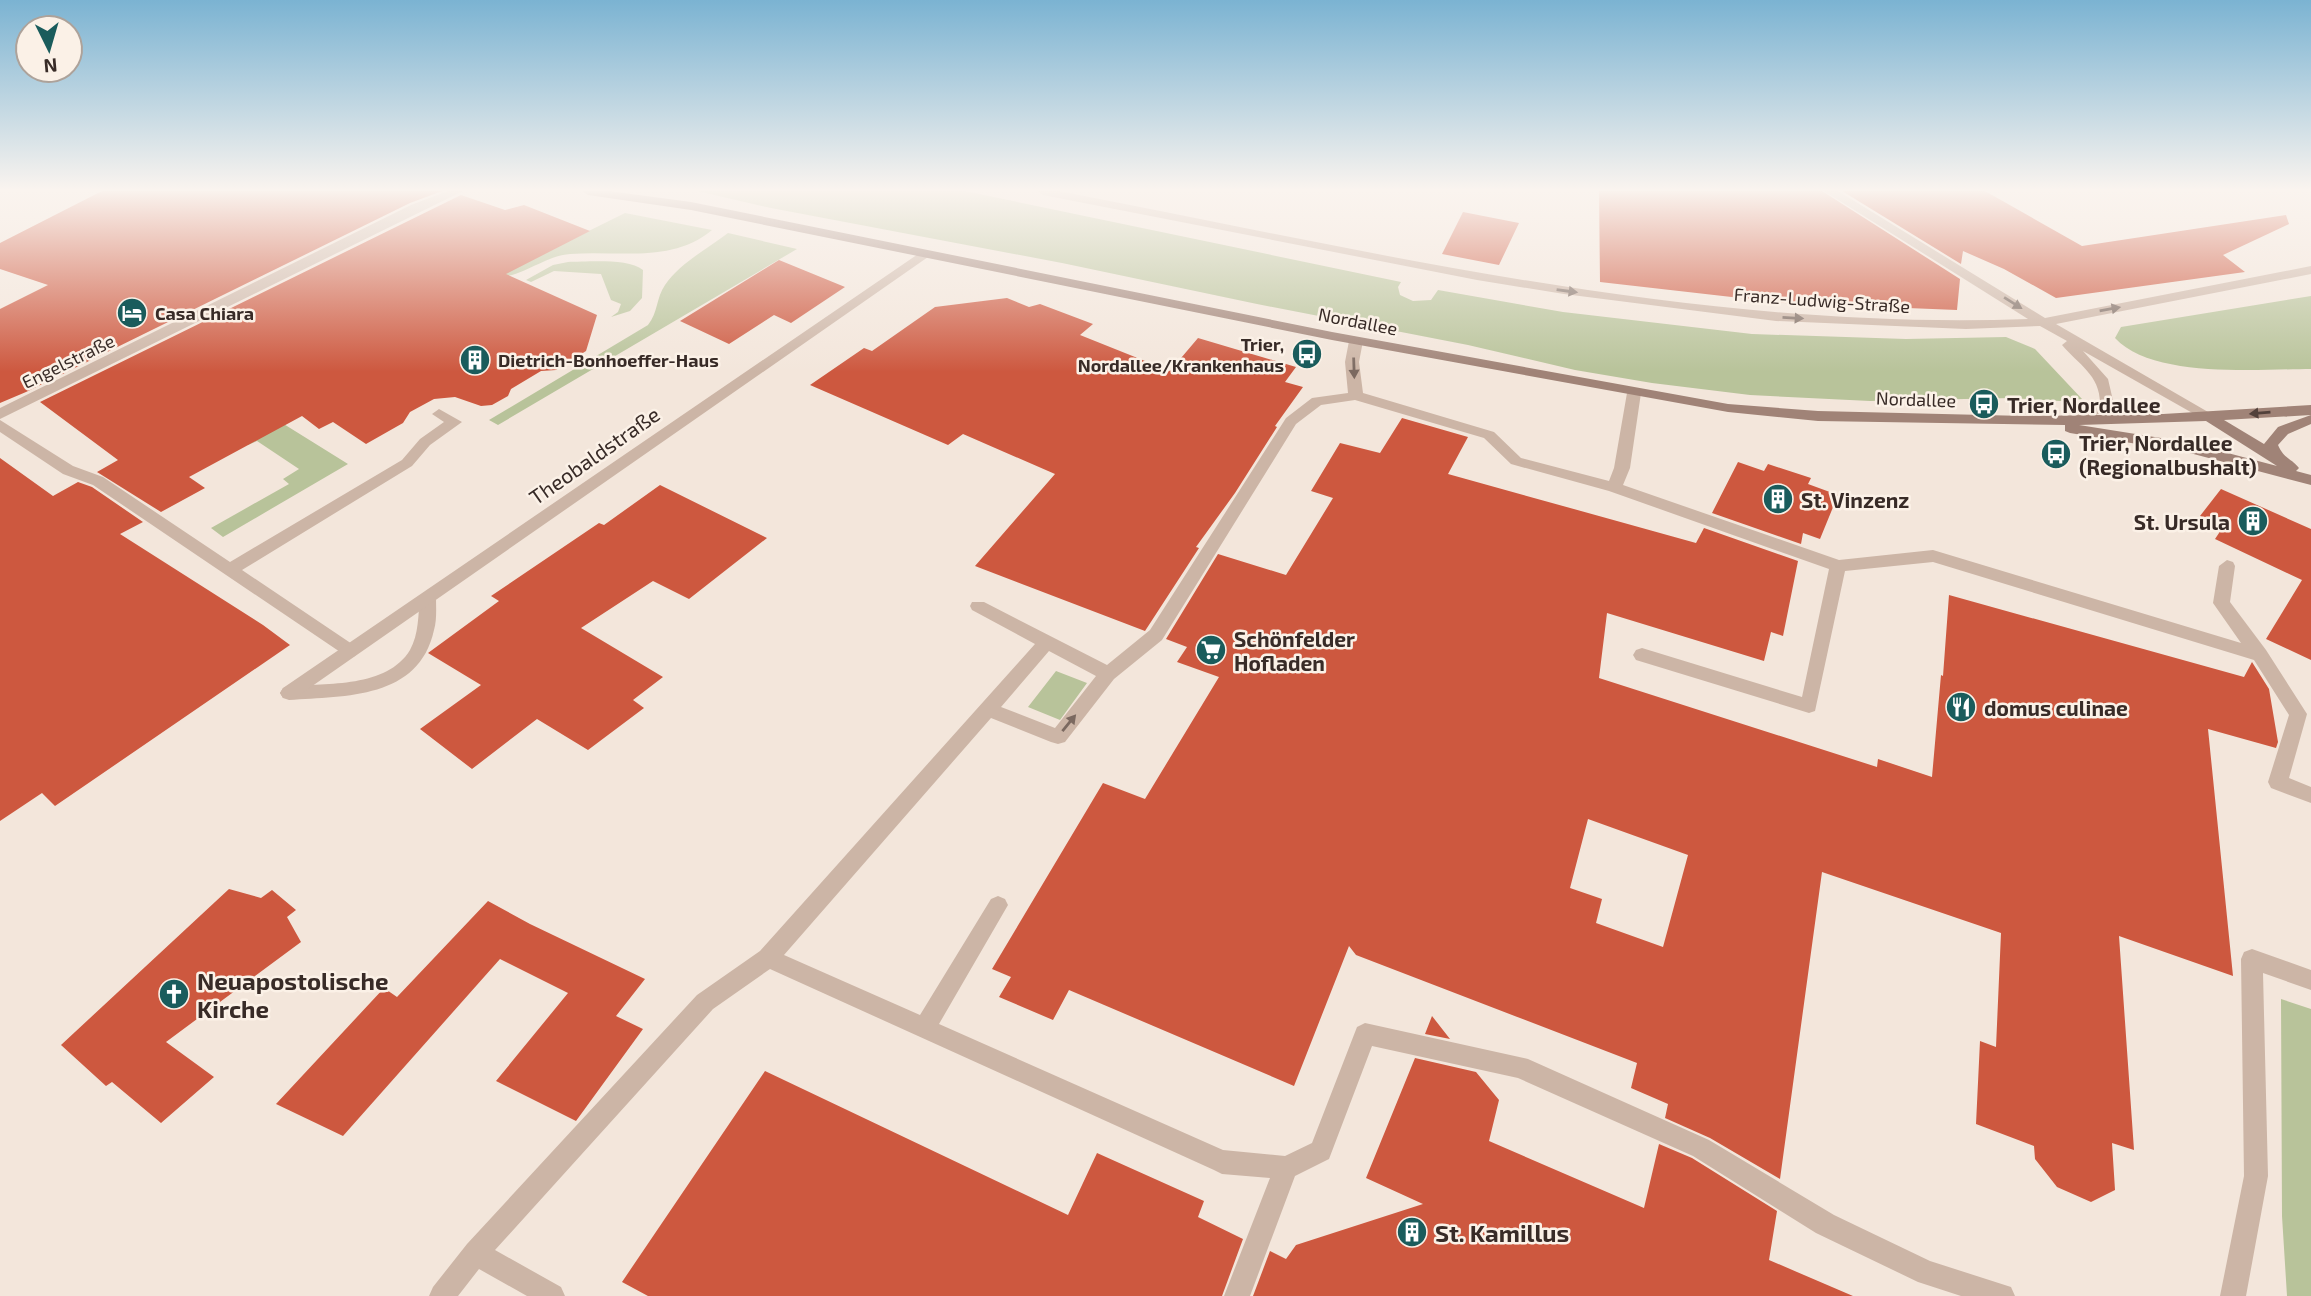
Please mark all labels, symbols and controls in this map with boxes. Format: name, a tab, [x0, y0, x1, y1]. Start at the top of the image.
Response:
north arrow	[14, 14, 84, 84]
text: N	[43, 54, 58, 78]
street label: Franz-Ludwig-Straße	[1733, 283, 1911, 317]
one-way arrow	[1556, 286, 1578, 297]
hotel icon: Casa Chiara	[115, 296, 149, 330]
one-way arrow	[2003, 297, 2023, 310]
place label: Casa Chiara	[155, 302, 254, 324]
street label: Nordallee	[1317, 303, 1399, 339]
one-way arrow	[2099, 303, 2121, 314]
one-way arrow	[1782, 312, 1804, 323]
street label: Engelstraße	[18, 329, 118, 393]
place label: Trier, Nordallee/Krankenhaus	[1078, 333, 1284, 376]
bus stop icon: Trier, Nordallee/Krankenhaus	[1290, 337, 1324, 371]
building icon: Dietrich-Bonhoeffer-Haus	[458, 343, 492, 377]
place label: Dietrich-Bonhoeffer-Haus	[498, 349, 719, 371]
one-way arrow	[1348, 357, 1359, 379]
street label: Nordallee	[1876, 387, 1956, 411]
bus stop icon: Trier, Nordallee	[1967, 387, 2001, 421]
place label: Trier, Nordallee	[2007, 392, 2161, 417]
street label: Theobaldstraße	[524, 401, 664, 509]
one-way arrow	[2248, 408, 2270, 419]
place label: Trier, Nordallee (Regionalbushalt)	[2079, 430, 2257, 479]
bus stop icon: Trier, Nordallee (Regionalbushalt)	[2039, 437, 2073, 471]
building icon: St. Vinzenz	[1761, 482, 1795, 516]
place label: St. Vinzenz	[1801, 487, 1909, 512]
building icon: St. Ursula	[2236, 504, 2270, 538]
place label: St. Ursula	[2134, 509, 2230, 534]
place label: Schönfelder Hofladen	[1234, 626, 1355, 675]
supermarket icon: Schönfelder Hofladen	[1194, 633, 1228, 667]
restaurant icon: domus culinae	[1944, 690, 1978, 724]
place label: domus culinae	[1984, 695, 2128, 720]
one-way arrow	[1061, 715, 1076, 732]
place label: Neuapostolische Kirche	[197, 966, 389, 1023]
church icon: Neuapostolische Kirche	[157, 977, 191, 1011]
building icon: St. Kamillus	[1395, 1215, 1429, 1249]
place label: St. Kamillus	[1435, 1218, 1569, 1247]

